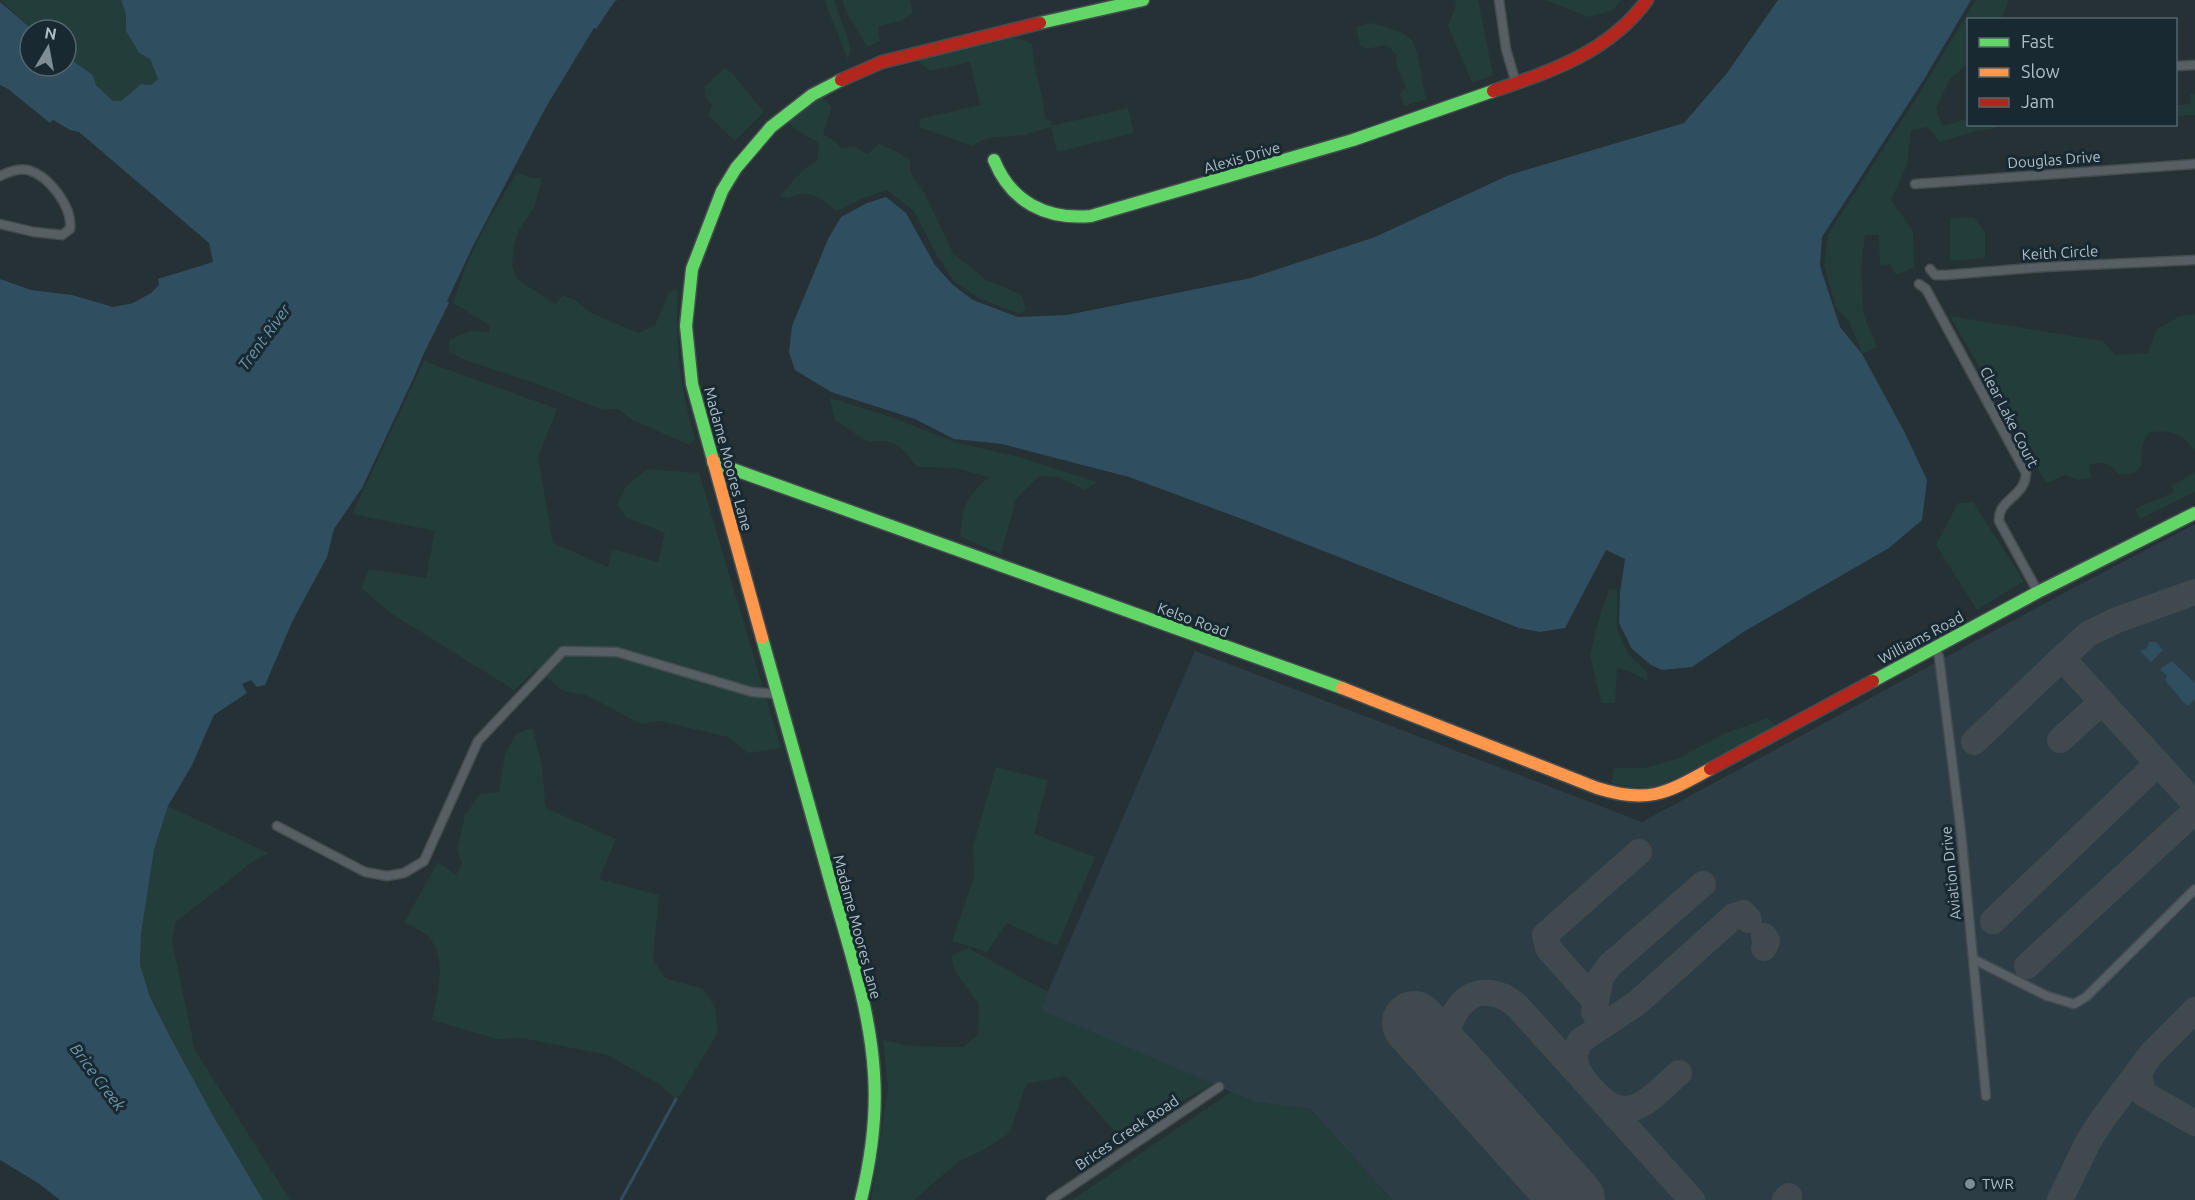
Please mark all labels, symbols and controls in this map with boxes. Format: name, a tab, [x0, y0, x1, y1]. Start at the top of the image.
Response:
north arrow	[18, 18, 78, 78]
legend	[1967, 18, 2177, 126]
text: N	[43, 23, 58, 43]
text: Fast	[2021, 31, 2054, 51]
text: Slow	[2021, 61, 2060, 81]
text: Jam	[2021, 91, 2055, 111]
street label: Alexis Drive	[1202, 139, 1282, 177]
street label: Douglas Drive	[2007, 148, 2101, 171]
street label: Keith Circle	[2021, 242, 2099, 263]
water label: Trent River	[234, 300, 294, 373]
street label: Clear Lake Court	[1977, 364, 2042, 470]
street label: Madame Moores Lane	[701, 385, 756, 533]
street label: Kelso Road	[1155, 599, 1231, 640]
street label: Williams Road	[1875, 608, 1966, 667]
street label: Aviation Drive	[1937, 825, 1964, 921]
street label: Madame Moores Lane	[830, 853, 885, 1001]
water label: Brice Creek	[67, 1040, 130, 1115]
street label: Brices Creek Road	[1072, 1092, 1182, 1173]
place label: TWR	[1982, 1175, 2014, 1192]
marker: TWR	[1963, 1177, 1977, 1191]

